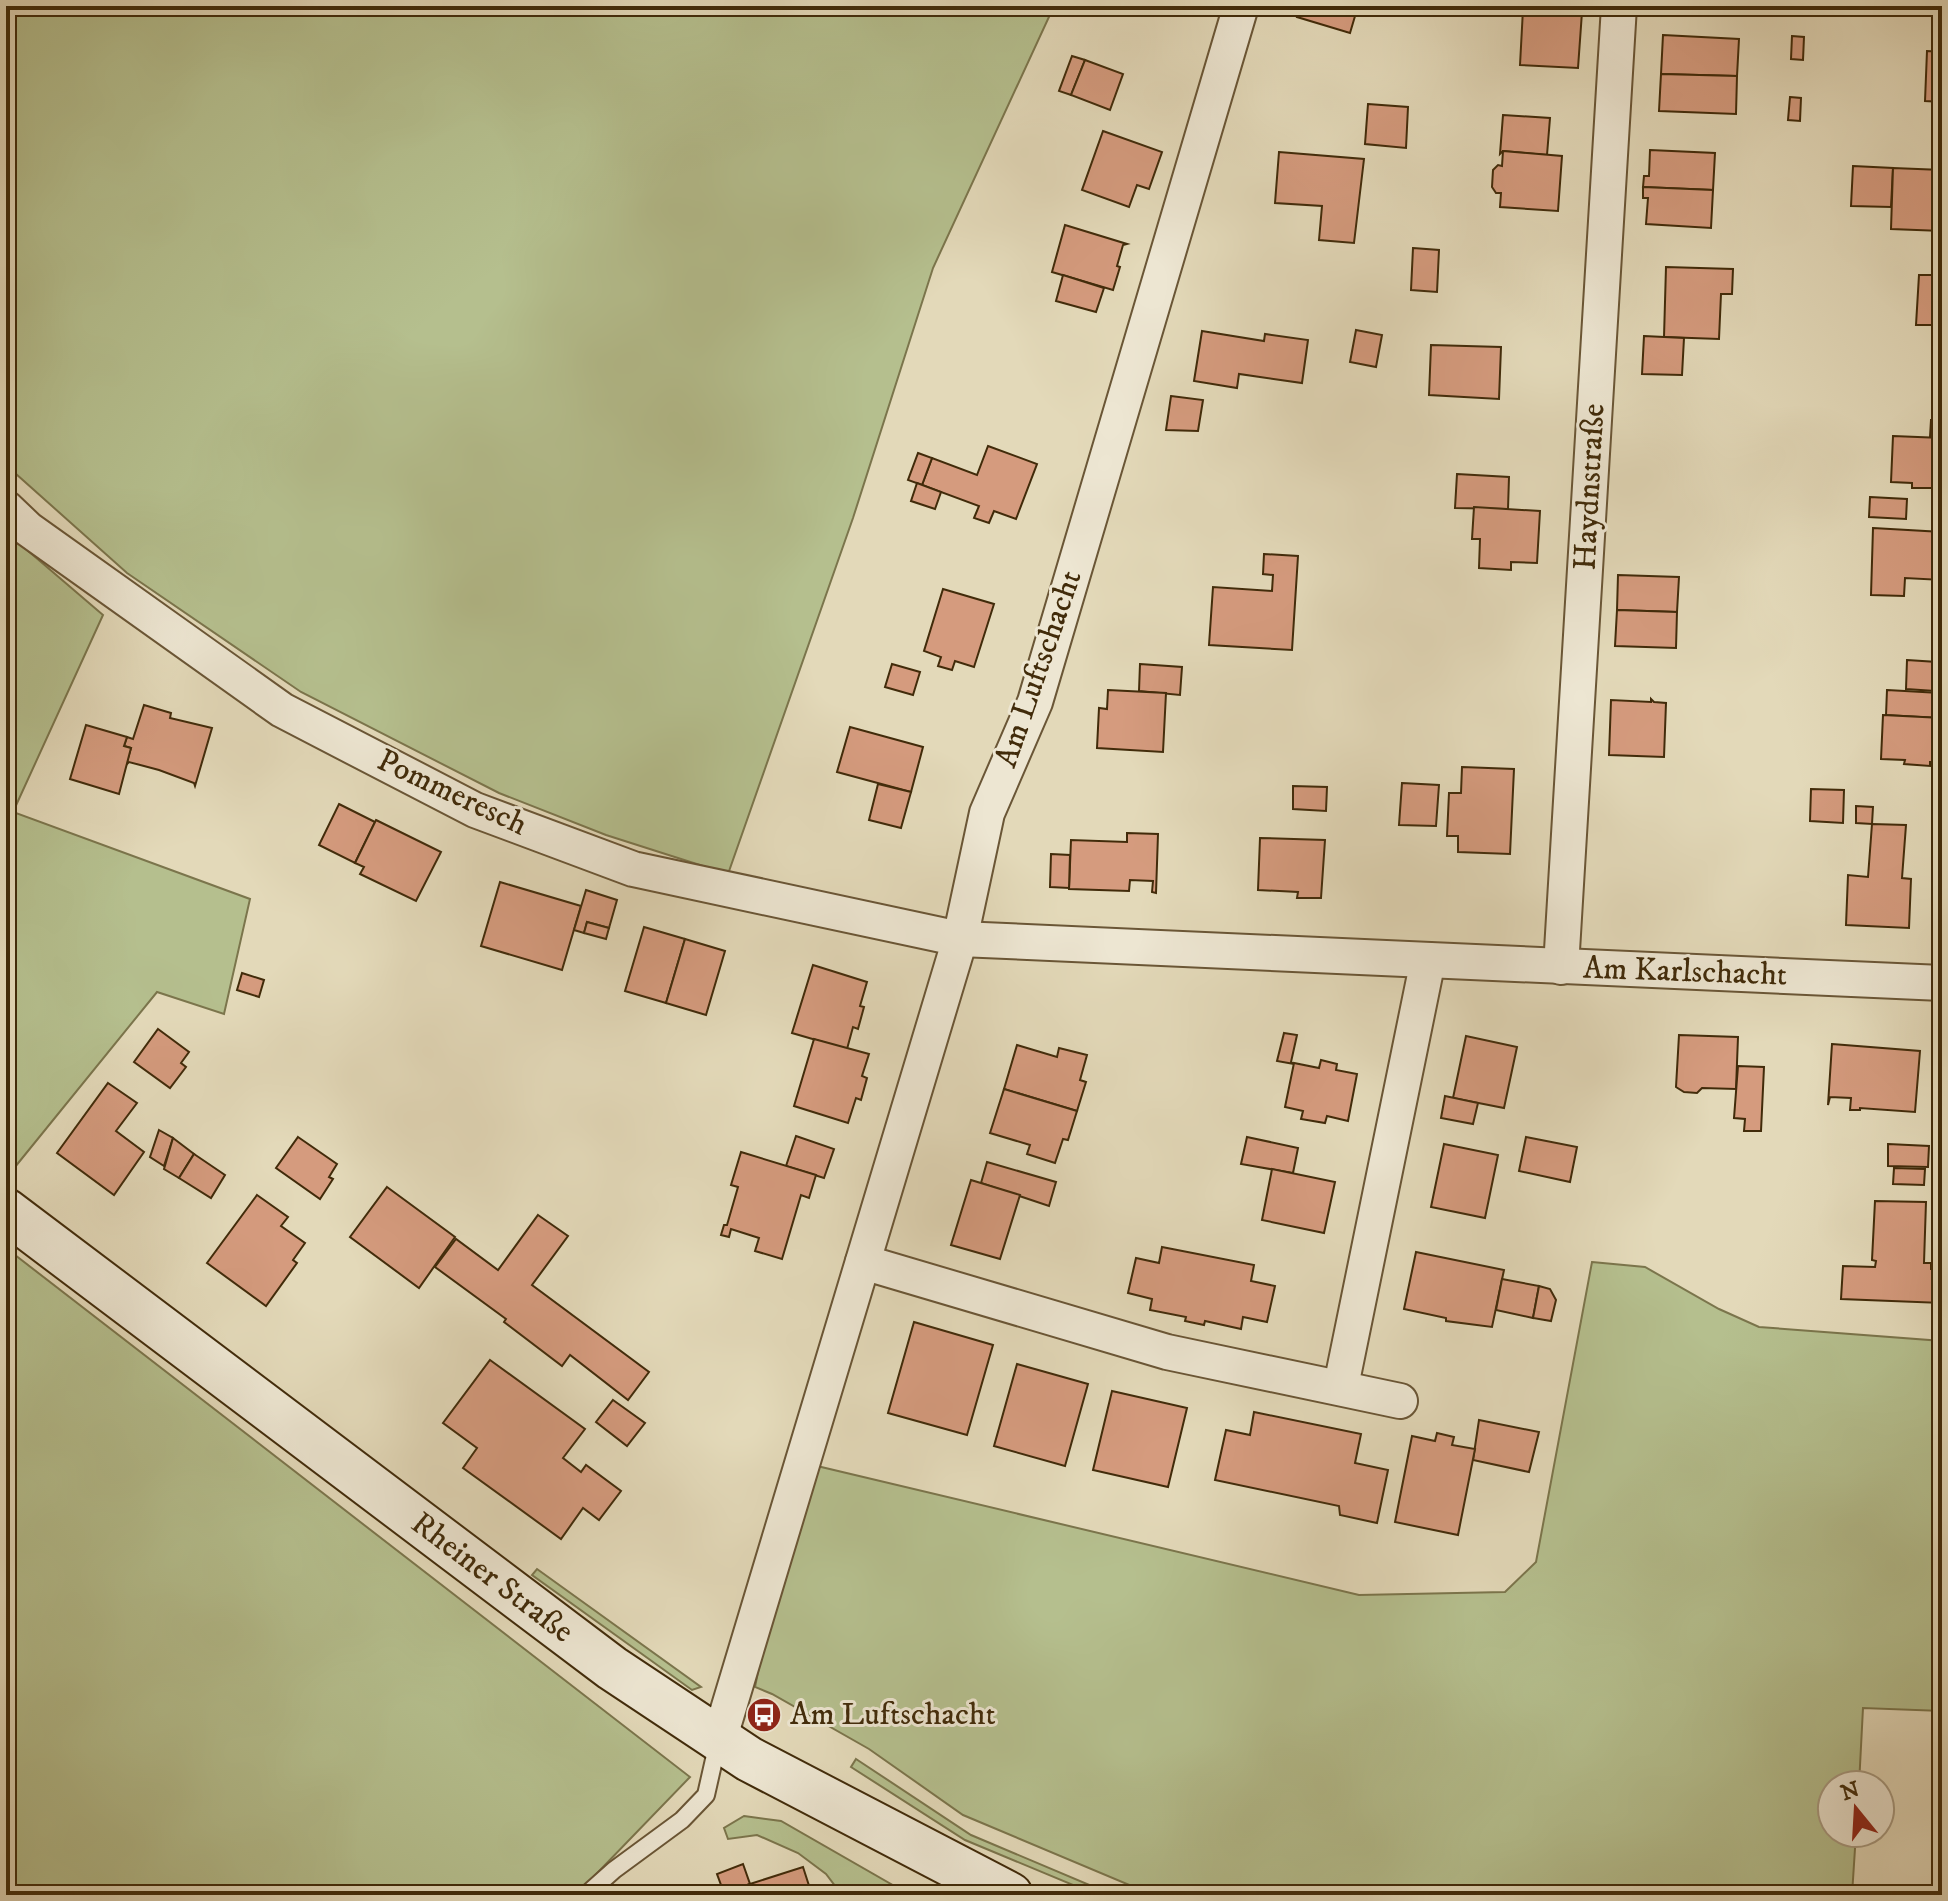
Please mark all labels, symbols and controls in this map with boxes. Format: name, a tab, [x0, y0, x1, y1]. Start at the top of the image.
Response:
street label: Haydnstraße	[1566, 403, 1614, 571]
street label: Am Luftschacht	[987, 565, 1091, 773]
street label: Pommeresch	[371, 741, 534, 845]
street label: Am Karlschacht	[1582, 948, 1788, 996]
street label: Rheiner Straße	[403, 1504, 581, 1652]
place label: Am Luftschacht	[790, 1695, 996, 1735]
bus stop icon: Am Luftschacht	[745, 1696, 783, 1734]
north arrow	[1816, 1769, 1896, 1849]
text: N	[1838, 1776, 1863, 1807]

